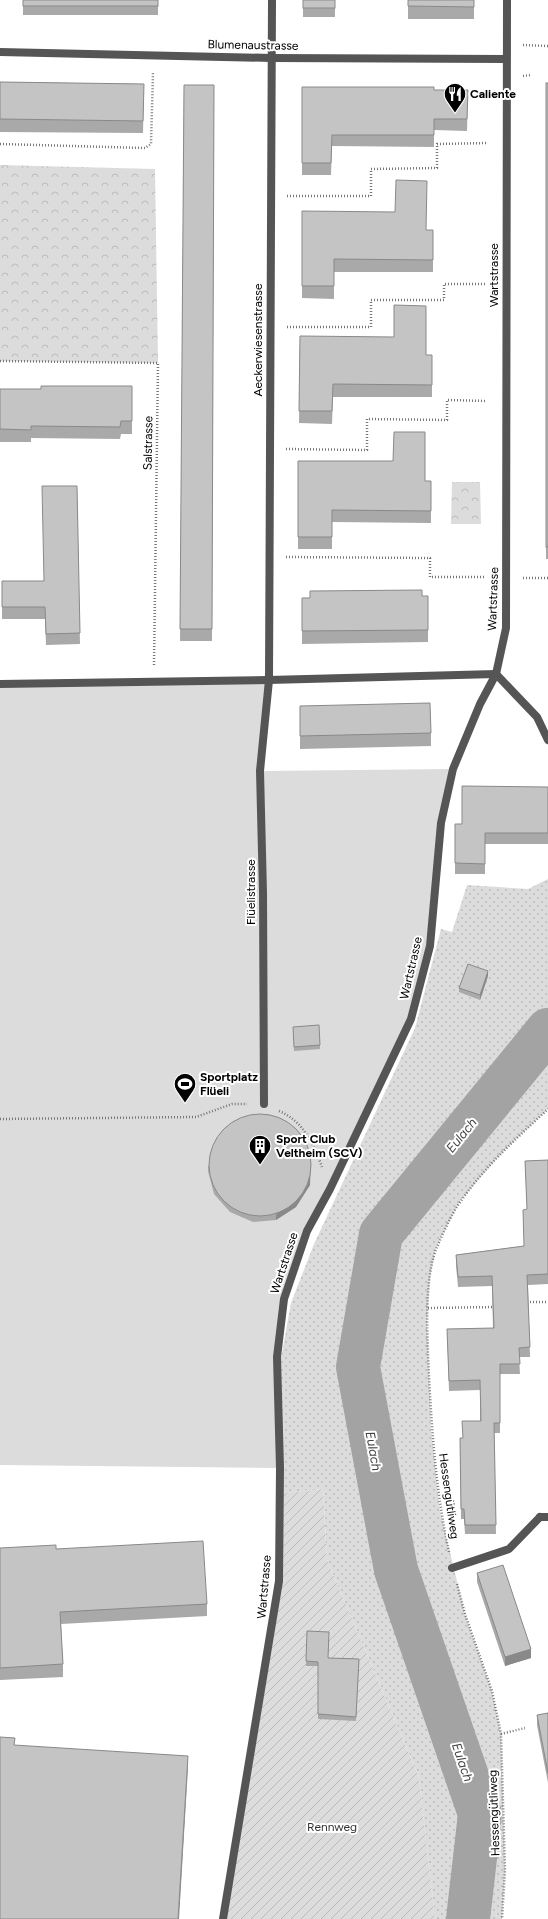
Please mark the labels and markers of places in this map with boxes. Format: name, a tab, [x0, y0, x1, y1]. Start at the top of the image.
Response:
restaurant icon: Caliente	[442, 81, 468, 114]
place label: Caliente	[470, 87, 516, 101]
place label: Sportplatz Flüeli	[200, 1070, 258, 1098]
sports icon: Sportplatz Flüeli	[172, 1071, 198, 1104]
place label: Sport Club Veltheim (SCV)	[276, 1132, 363, 1160]
building icon: Sport Club Veltheim (SCV)	[247, 1133, 273, 1166]

